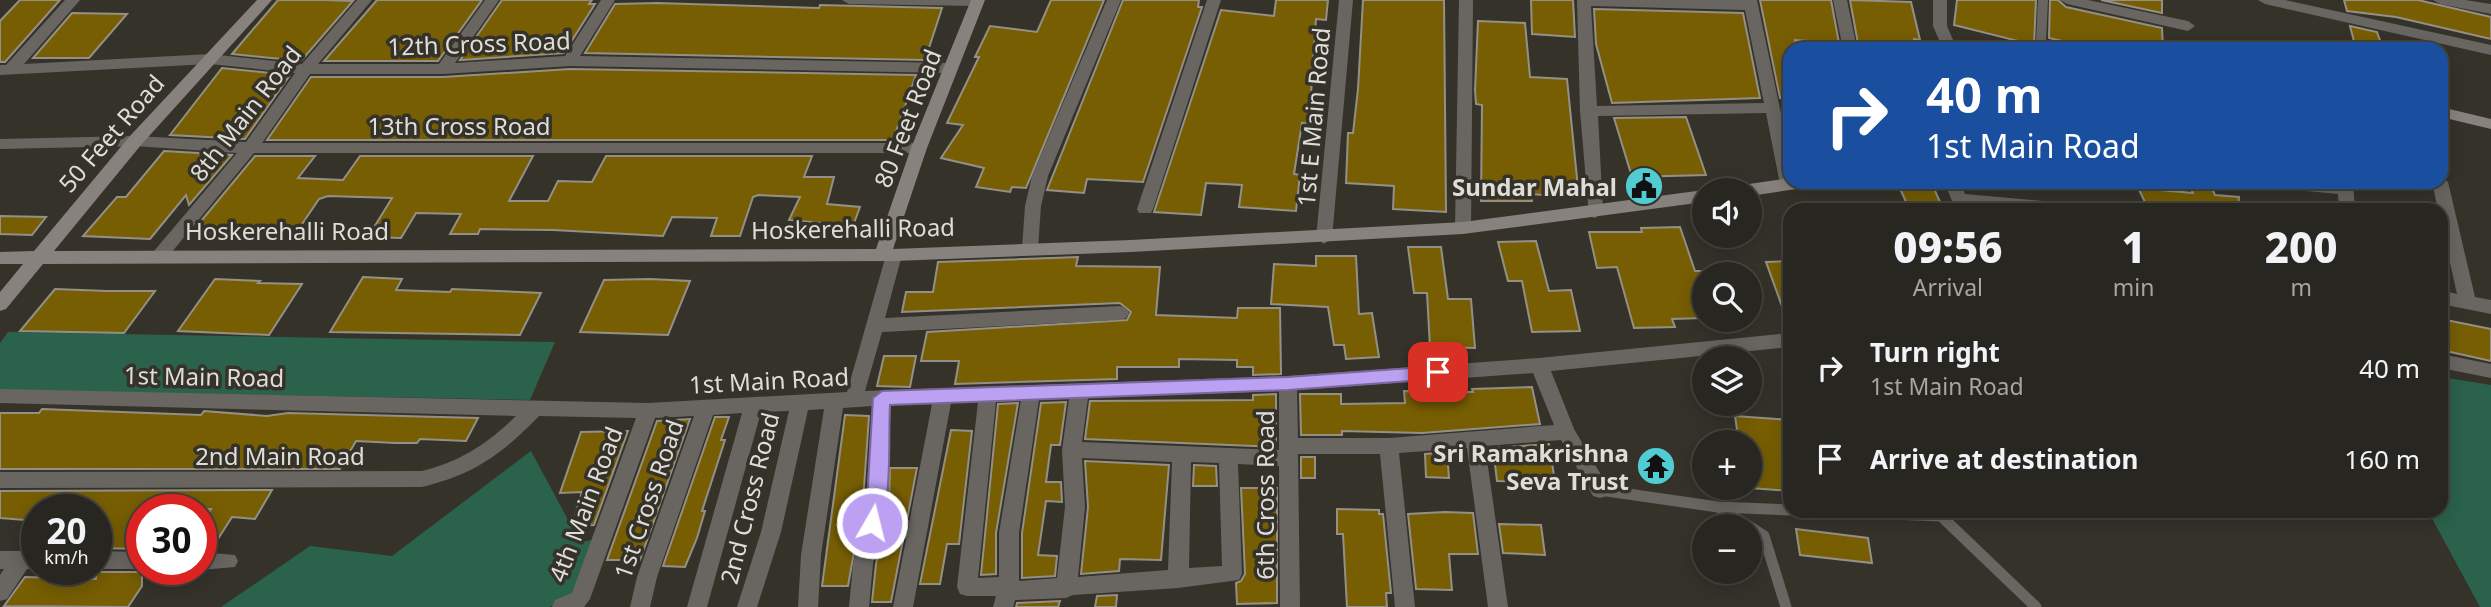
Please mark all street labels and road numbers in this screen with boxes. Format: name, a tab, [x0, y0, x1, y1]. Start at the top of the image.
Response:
street label: 12th Cross Road	[387, 23, 571, 63]
street label: 1st E Main Road	[1289, 26, 1337, 208]
street label: 8th Main Road	[182, 38, 308, 188]
street label: 80 Feet Road	[865, 44, 949, 192]
street label: 50 Feet Road	[51, 67, 171, 199]
street label: 13th Cross Road	[367, 109, 551, 142]
street label: Hoskerehalli Road	[751, 210, 955, 246]
street label: Hoskerehalli Road	[185, 214, 389, 247]
street label: 1st Main Road	[124, 358, 284, 394]
street label: 1st Main Road	[688, 359, 850, 401]
street label: 2nd Cross Road	[712, 409, 786, 587]
street label: 6th Cross Road	[1248, 410, 1281, 580]
street label: 1st Cross Road	[605, 415, 691, 583]
street label: 4th Main Road	[540, 422, 630, 586]
street label: 2nd Main Road	[195, 439, 365, 472]

